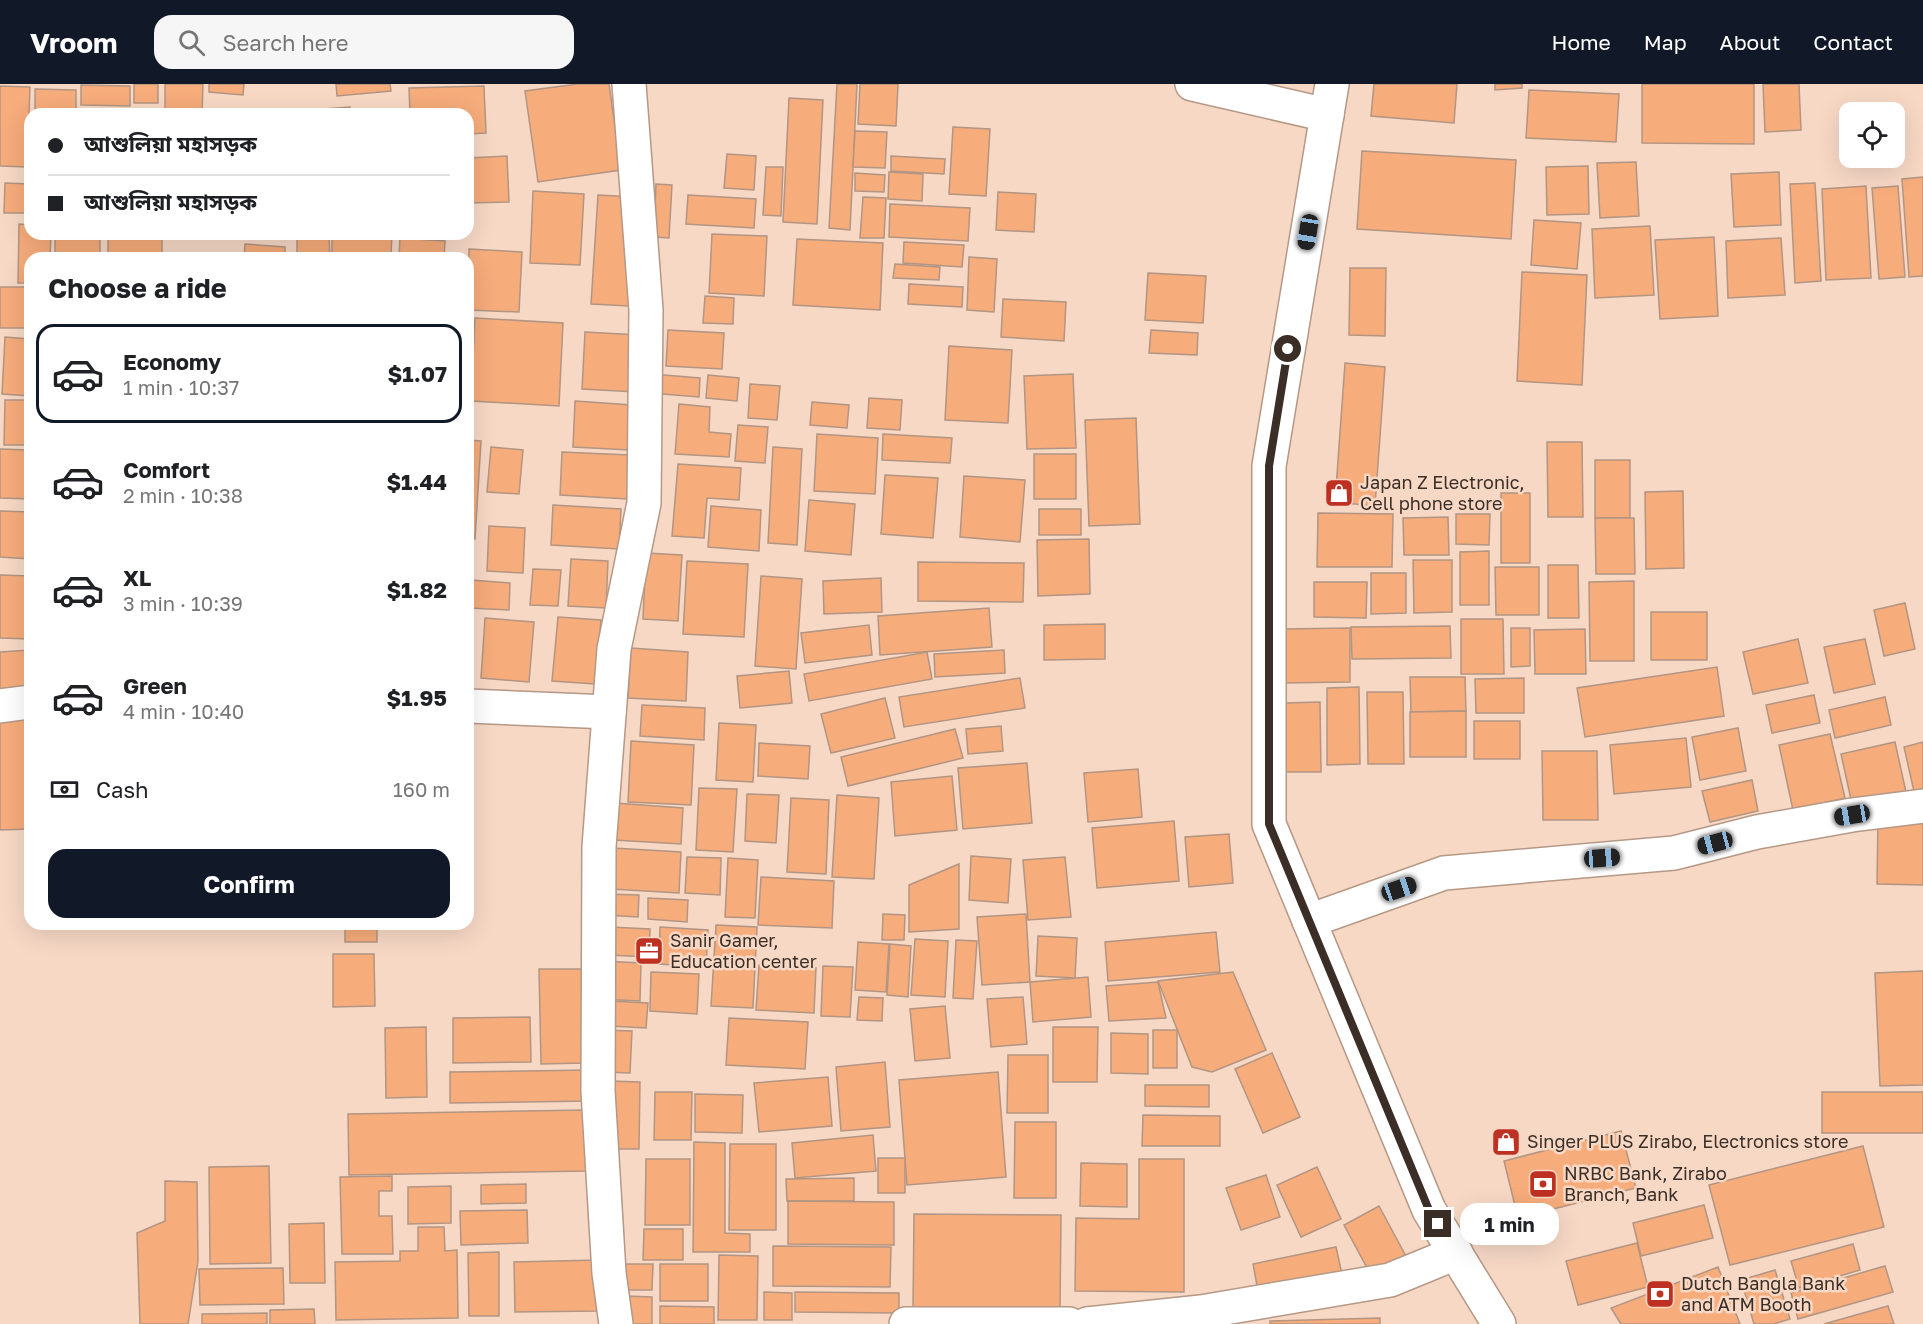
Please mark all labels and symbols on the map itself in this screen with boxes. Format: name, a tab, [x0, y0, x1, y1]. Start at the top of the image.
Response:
car	[1296, 213, 1320, 251]
route start	[1274, 335, 1301, 362]
place label: Japan Z Electronic, Cell phone store	[1360, 471, 1525, 514]
shop icon: Japan Z Electronic, Cell phone store	[1323, 477, 1355, 509]
car	[1833, 803, 1871, 827]
car	[1695, 830, 1735, 856]
car	[1583, 848, 1621, 868]
car	[1379, 875, 1419, 903]
place label: Sanir Gamer, Education center	[670, 929, 817, 972]
office icon: Sanir Gamer, Education center	[633, 935, 665, 967]
shop icon: Singer PLUS Zirabo, Electronics store	[1490, 1126, 1522, 1158]
place label: Singer PLUS Zirabo, Electronics store	[1527, 1130, 1848, 1152]
place label: NRBC Bank, Zirabo Branch, Bank	[1564, 1162, 1727, 1205]
bank icon: NRBC Bank, Zirabo Branch, Bank	[1527, 1168, 1559, 1200]
callout: 1 min	[1459, 1203, 1558, 1245]
route end	[1424, 1210, 1451, 1237]
place label: Dutch Bangla Bank and ATM Booth	[1681, 1272, 1845, 1315]
bank icon: Dutch Bangla Bank and ATM Booth	[1644, 1278, 1676, 1310]

